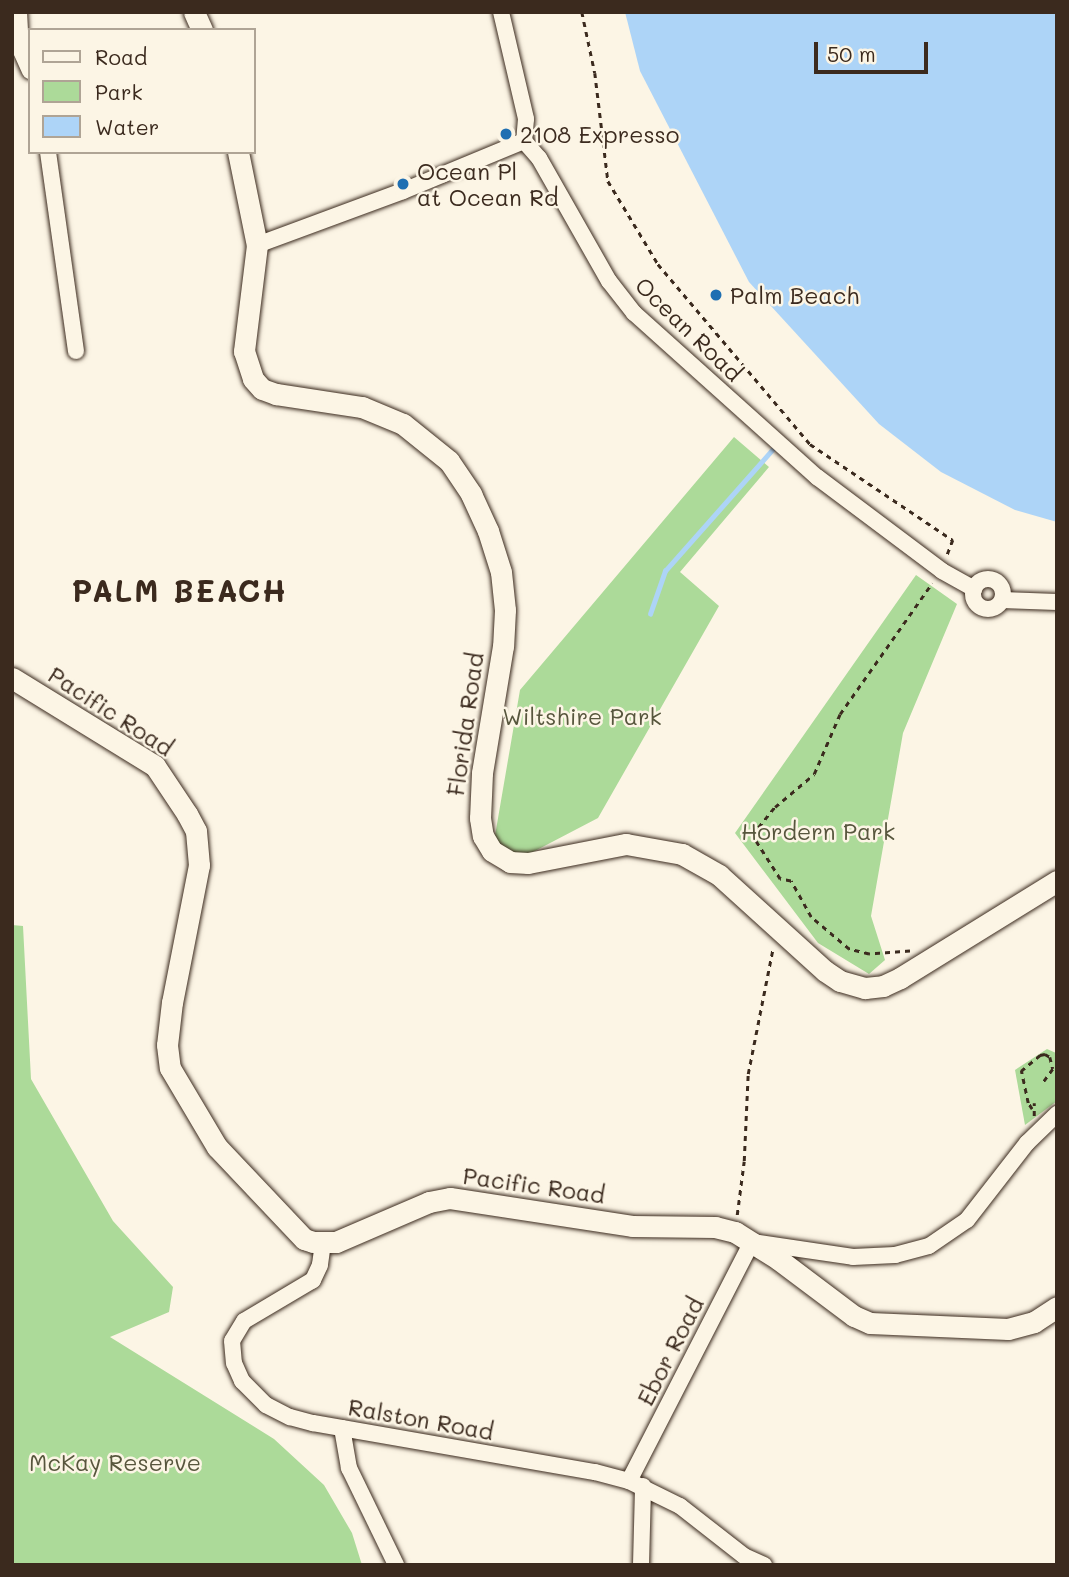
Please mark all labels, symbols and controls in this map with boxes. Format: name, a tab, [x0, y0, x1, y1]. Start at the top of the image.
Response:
legend	[28, 28, 256, 154]
scale bar	[817, 28, 931, 72]
text: 50 m	[827, 40, 876, 67]
text: Road	[95, 43, 147, 70]
text: Park	[95, 78, 143, 105]
text: Water	[95, 113, 159, 140]
place label: 2108 Expresso	[520, 120, 679, 148]
marker: 2108 Expresso	[498, 126, 514, 142]
place label: Ocean Pl at Ocean Rd	[417, 157, 559, 211]
marker: Ocean Pl at Ocean Rd	[395, 176, 411, 192]
street label: Ocean Road	[630, 271, 748, 387]
place label: Palm Beach	[730, 281, 859, 309]
marker: Palm Beach	[708, 287, 724, 303]
district label: PALM BEACH	[73, 572, 287, 608]
street label: Florida Road	[441, 651, 489, 797]
street label: Pacific Road	[43, 660, 179, 762]
park label: Wiltshire Park	[502, 702, 662, 730]
park label: Hordern Park	[741, 817, 895, 845]
street label: Pacific Road	[461, 1161, 607, 1209]
street label: Ebor Road	[631, 1292, 709, 1410]
street label: Ralston Road	[346, 1393, 496, 1445]
park label: McKay Reserve	[29, 1448, 201, 1476]

